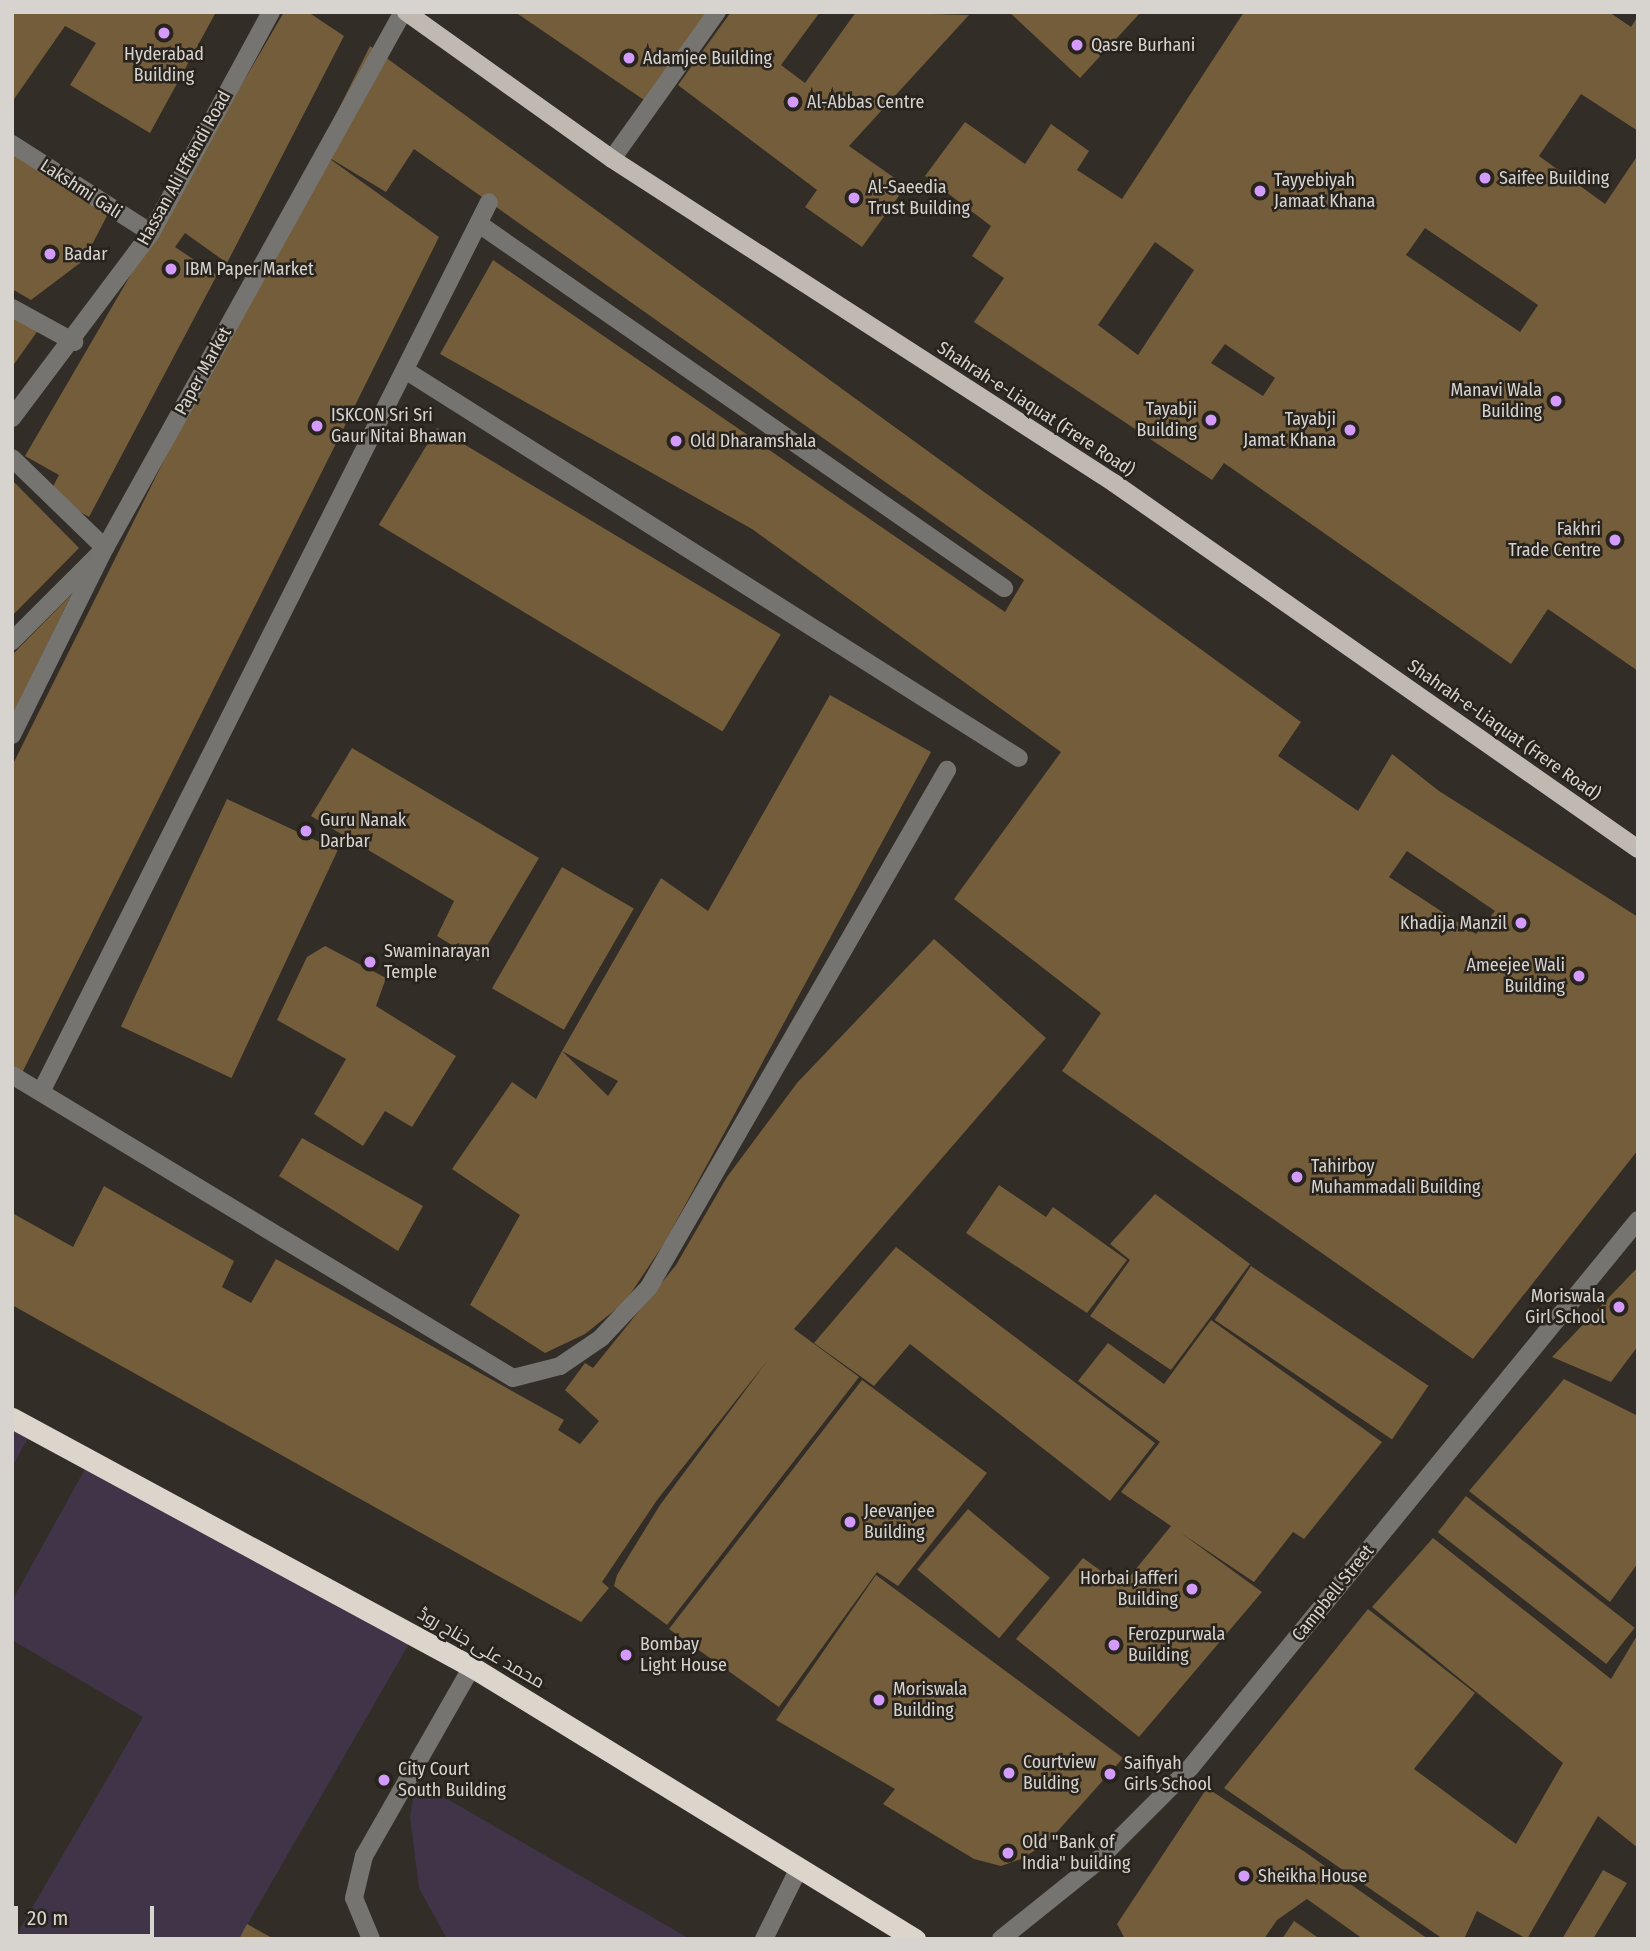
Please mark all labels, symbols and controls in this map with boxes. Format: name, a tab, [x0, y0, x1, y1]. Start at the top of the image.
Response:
marker: Hyderabad Building	[156, 25, 172, 41]
place label: Qasre Burhani	[1091, 34, 1195, 56]
marker: Qasre Burhani	[1069, 37, 1085, 53]
place label: Hyderabad Building	[124, 44, 204, 86]
place label: Adamjee Building	[643, 47, 772, 69]
marker: Adamjee Building	[621, 50, 637, 66]
street label: Hassan Ali Effendi Road	[133, 87, 235, 249]
place label: Al-Abbas Centre	[807, 91, 924, 113]
marker: Al-Abbas Centre	[785, 94, 801, 110]
street label: Lakshmi Gali	[36, 155, 126, 223]
place label: Saifee Building	[1499, 167, 1609, 189]
place label: Tayyebiyah Jamaat Khana	[1274, 170, 1375, 212]
marker: Saifee Building	[1477, 170, 1493, 186]
place label: Al-Saeedia Trust Building	[868, 177, 970, 220]
marker: Tayyebiyah Jamaat Khana	[1252, 183, 1268, 199]
marker: Al-Saeedia Trust Building	[846, 190, 862, 206]
place label: Badar	[64, 243, 107, 265]
marker: Badar	[42, 246, 58, 262]
place label: IBM Paper Market	[185, 258, 314, 280]
marker: IBM Paper Market	[163, 261, 179, 277]
street label: Paper Market	[170, 323, 236, 419]
street label: Shahrah-e-Liaquat (Frere Road)	[933, 337, 1139, 481]
place label: Manavi Wala Building	[1451, 380, 1542, 422]
marker: Manavi Wala Building	[1548, 393, 1564, 409]
place label: Tayabji Building	[1136, 399, 1197, 442]
place label: ISKCON Sri Sri Gaur Nitai Bhawan	[331, 405, 467, 448]
place label: Tayabji Jamat Khana	[1243, 409, 1336, 452]
marker: Tayabji Building	[1203, 412, 1219, 428]
marker: ISKCON Sri Sri Gaur Nitai Bhawan	[309, 418, 325, 434]
marker: Tayabji Jamat Khana	[1342, 422, 1358, 438]
place label: Old Dharamshala	[690, 430, 816, 452]
marker: Old Dharamshala	[668, 433, 684, 449]
place label: Fakhri Trade Centre	[1508, 519, 1601, 562]
marker: Fakhri Trade Centre	[1607, 532, 1623, 548]
street label: Shahrah-e-Liaquat (Frere Road)	[1403, 655, 1605, 805]
place label: Guru Nanak Darbar	[320, 810, 406, 852]
marker: Guru Nanak Darbar	[298, 823, 314, 839]
place label: Khadija Manzil	[1400, 912, 1507, 934]
marker: Khadija Manzil	[1513, 915, 1529, 931]
place label: Swaminarayan Temple	[384, 941, 490, 984]
marker: Swaminarayan Temple	[362, 954, 378, 970]
place label: Ameejee Wali Building	[1466, 955, 1565, 998]
marker: Ameejee Wali Building	[1571, 968, 1587, 984]
place label: Tahirboy Muhammadali Building	[1311, 1156, 1480, 1198]
marker: Tahirboy Muhammadali Building	[1289, 1169, 1305, 1185]
place label: Moriswala Girl School	[1525, 1286, 1605, 1328]
marker: Moriswala Girl School	[1611, 1299, 1627, 1315]
place label: Jeevanjee Building	[864, 1501, 935, 1544]
marker: Jeevanjee Building	[842, 1514, 858, 1530]
street label: Campbell Street	[1288, 1540, 1378, 1646]
place label: Horbai Jafferi Building	[1080, 1568, 1178, 1610]
marker: Horbai Jafferi Building	[1184, 1581, 1200, 1597]
street label: محمد علی جناح روڈ	[414, 1603, 548, 1693]
place label: Ferozpurwala Building	[1128, 1624, 1225, 1666]
place label: Bombay Light House	[640, 1634, 727, 1676]
marker: Ferozpurwala Building	[1106, 1637, 1122, 1653]
marker: Bombay Light House	[618, 1647, 634, 1663]
place label: Moriswala Building	[893, 1679, 967, 1722]
marker: Moriswala Building	[871, 1692, 887, 1708]
place label: Courtview Bulding	[1023, 1752, 1096, 1795]
place label: Saifiyah Girls School	[1124, 1753, 1212, 1796]
place label: City Court South Building	[398, 1759, 506, 1802]
marker: Courtview Bulding	[1001, 1765, 1017, 1781]
marker: Saifiyah Girls School	[1102, 1766, 1118, 1782]
marker: City Court South Building	[376, 1772, 392, 1788]
place label: Old "Bank of India" building	[1022, 1832, 1130, 1874]
marker: Old "Bank of India" building	[1000, 1845, 1016, 1861]
place label: Sheikha House	[1258, 1865, 1367, 1887]
marker: Sheikha House	[1236, 1868, 1252, 1884]
scale bar	[18, 1892, 158, 1936]
text: 20 m	[27, 1905, 68, 1931]

